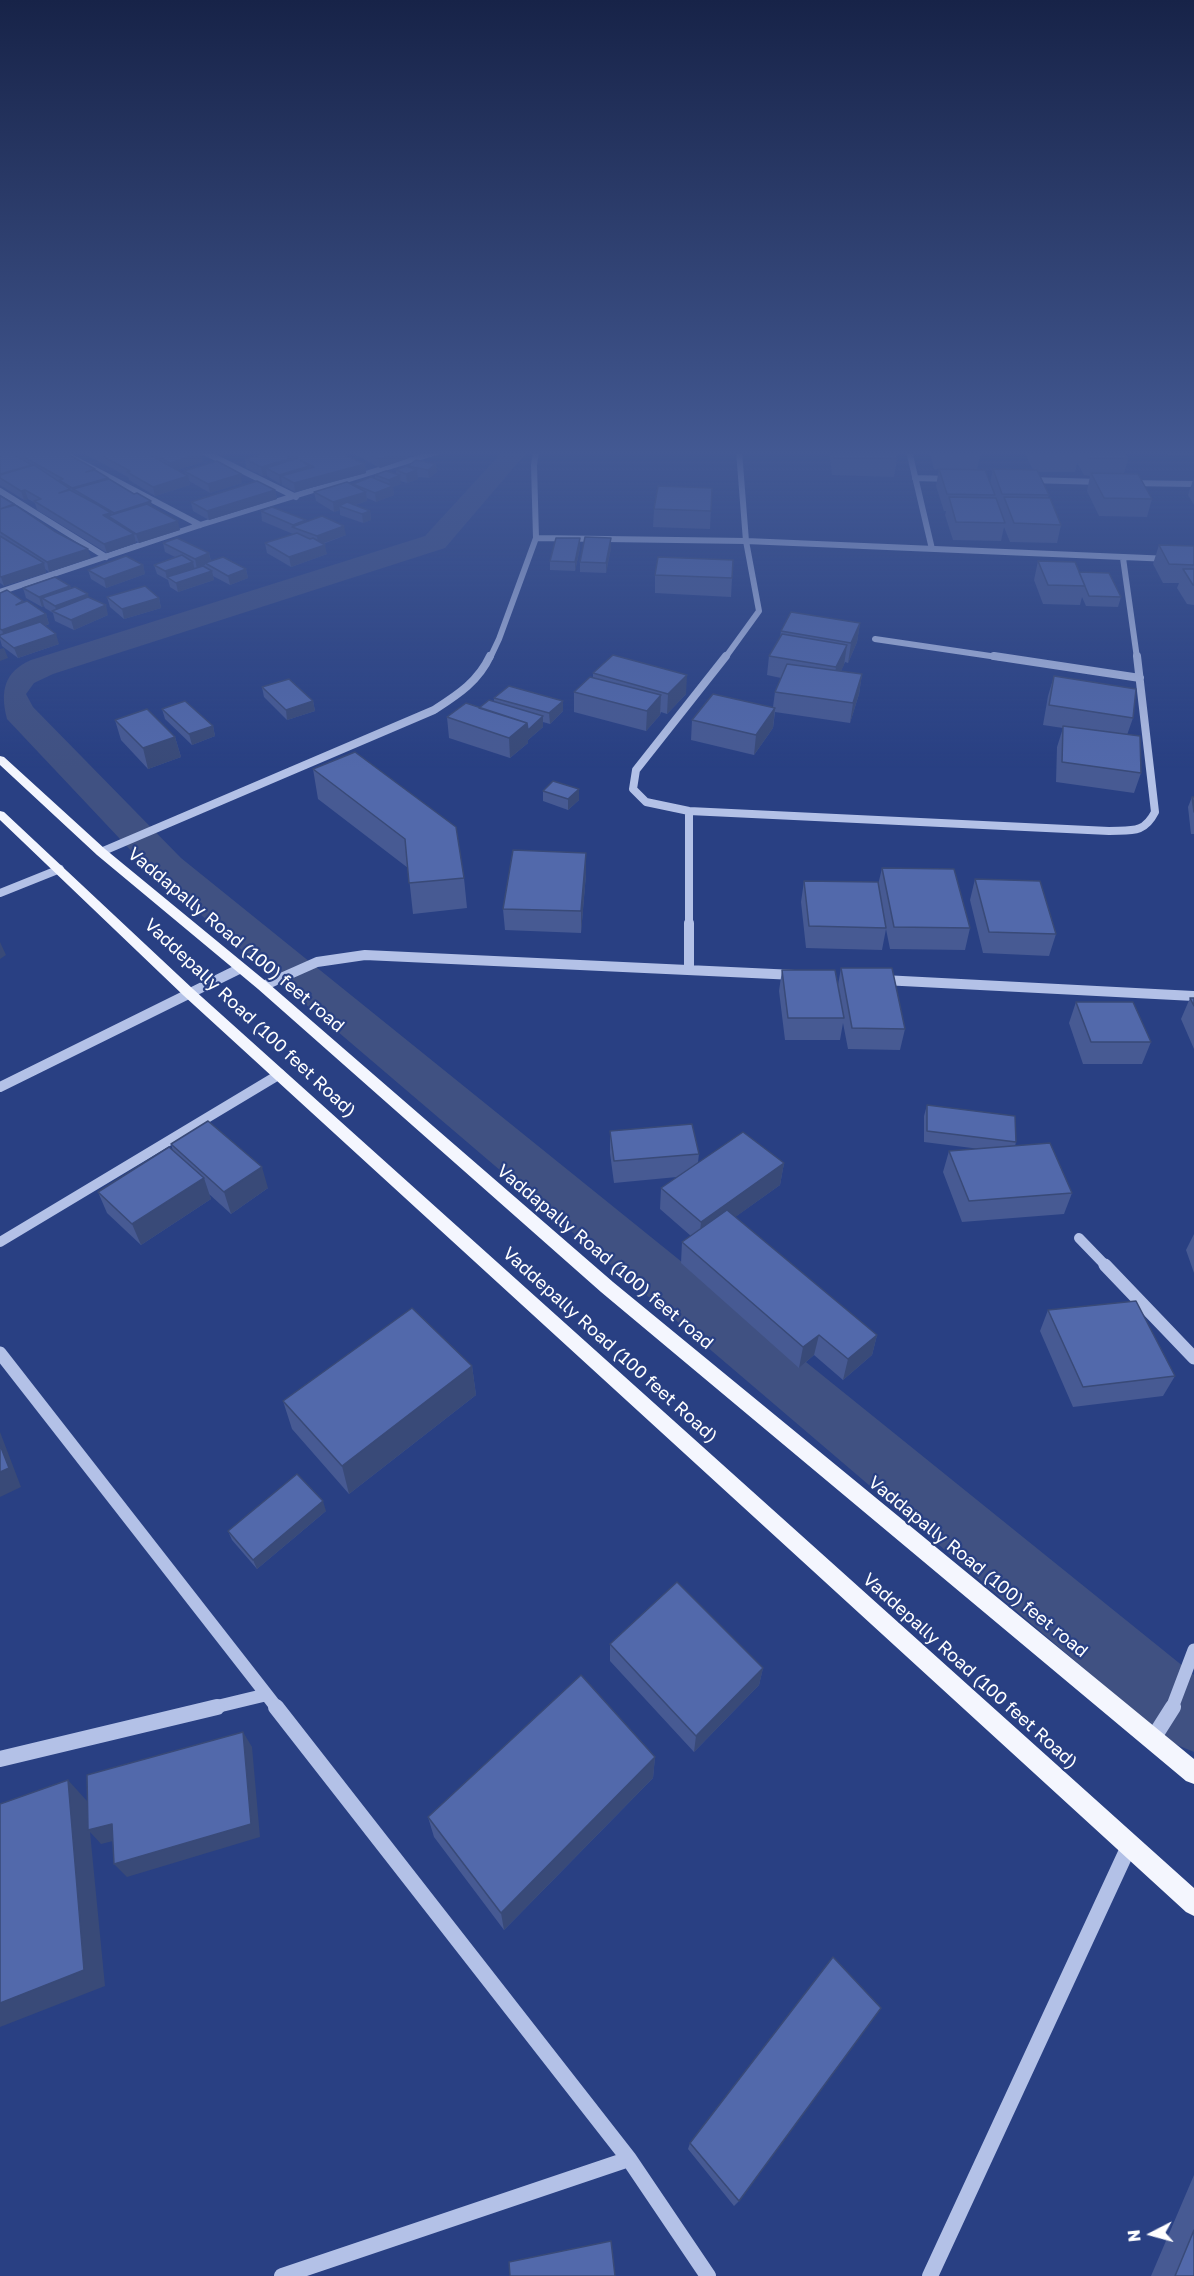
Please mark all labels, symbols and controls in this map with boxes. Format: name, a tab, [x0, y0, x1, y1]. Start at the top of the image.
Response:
street label: Vaddapally Road (100) feet road	[123, 843, 349, 1037]
street label: Vaddepally Road (100 feet Road)	[140, 914, 360, 1122]
street label: Vaddapally Road (100) feet road	[492, 1160, 718, 1354]
street label: Vaddepally Road (100 feet Road)	[498, 1243, 722, 1447]
street label: Vaddapally Road (100) feet road	[864, 1472, 1092, 1662]
street label: Vaddepally Road (100 feet Road)	[858, 1569, 1082, 1773]
north arrow	[1122, 2204, 1182, 2264]
text: N	[1124, 2229, 1145, 2243]

